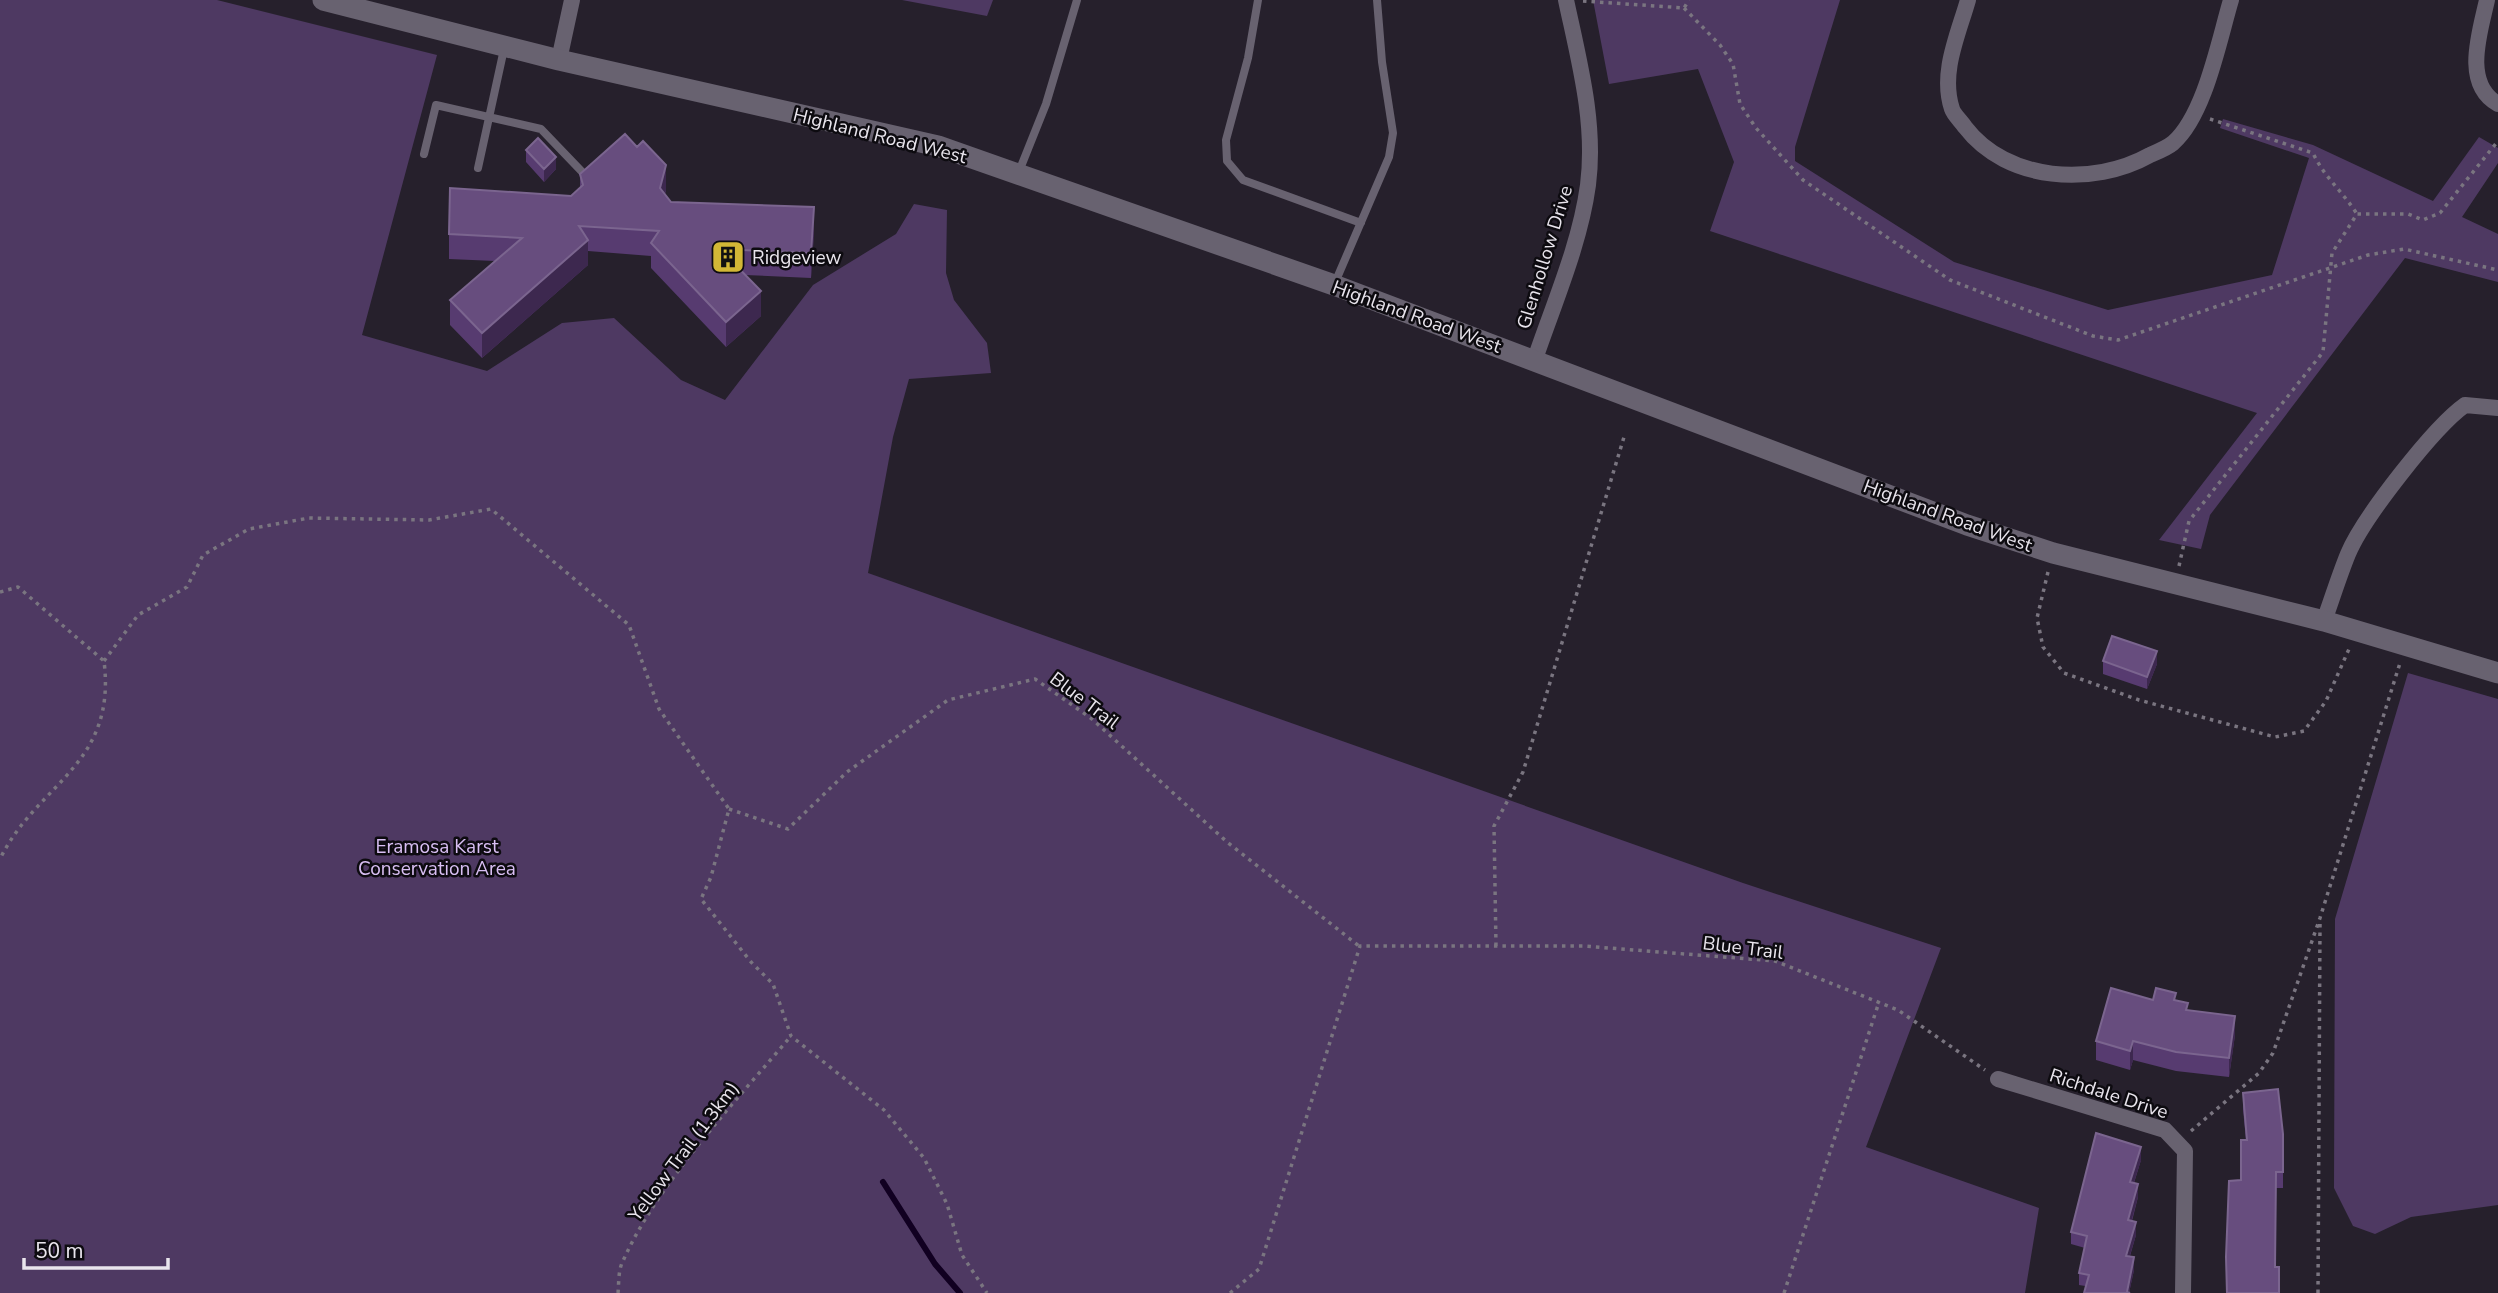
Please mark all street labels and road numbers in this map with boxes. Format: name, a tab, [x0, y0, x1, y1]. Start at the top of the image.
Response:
street label: Highland Road West	[790, 102, 970, 170]
street label: Glenhollow Drive	[1511, 182, 1579, 332]
street label: Highland Road West	[1329, 274, 1505, 360]
street label: Highland Road West	[1860, 473, 2036, 559]
street label: Blue Trail	[1044, 666, 1125, 736]
street label: Blue Trail	[1701, 930, 1785, 966]
street label: Richdale Drive	[2046, 1063, 2171, 1125]
street label: Yellow Trail (1.3km)	[622, 1076, 745, 1228]

